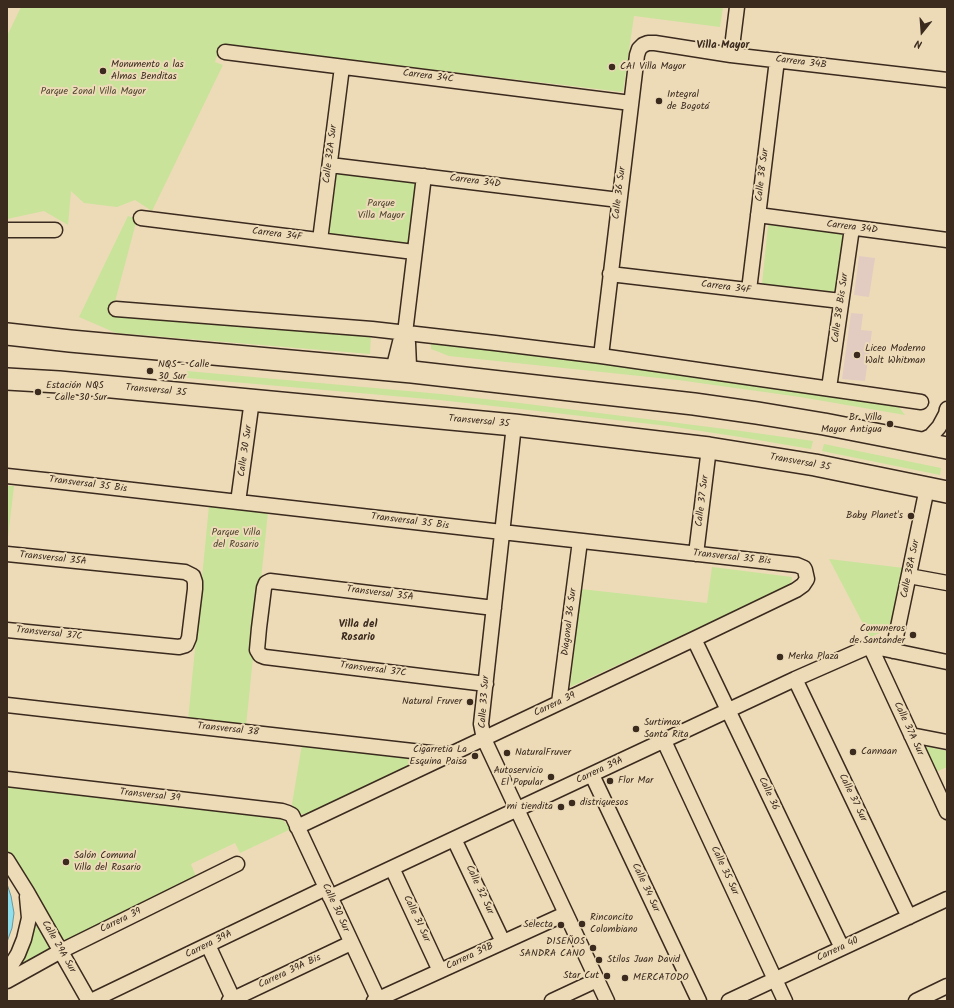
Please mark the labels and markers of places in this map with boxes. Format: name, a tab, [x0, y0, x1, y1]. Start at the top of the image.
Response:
place label: Monumento a las Almas Benditas	[111, 59, 184, 82]
place label: CAI Villa Mayor	[620, 61, 686, 73]
marker: CAI Villa Mayor	[607, 62, 617, 72]
marker: Monumento a las Almas Benditas	[98, 66, 108, 76]
place label: Integral de Bogotá	[667, 89, 709, 112]
marker: Integral de Bogotá	[654, 96, 664, 106]
place label: Liceo Moderno Walt Whitman	[865, 343, 925, 366]
marker: Liceo Moderno Walt Whitman	[852, 350, 862, 360]
place label: NQS - Calle 30 Sur	[158, 359, 209, 382]
marker: NQS - Calle 30 Sur	[145, 366, 155, 376]
place label: Estación NQS - Calle 30 Sur	[46, 380, 107, 404]
marker: Estación NQS - Calle 30 Sur	[33, 387, 43, 397]
place label: Br. Villa Mayor Antigua	[821, 412, 882, 436]
marker: Br. Villa Mayor Antigua	[885, 419, 895, 429]
place label: Baby Planet's	[846, 510, 903, 522]
marker: Baby Planet's	[906, 511, 916, 521]
place label: Comuneros de Santander	[849, 623, 905, 646]
marker: Comuneros de Santander	[908, 630, 918, 640]
place label: Merka Plaza	[788, 651, 839, 663]
marker: Merka Plaza	[775, 652, 785, 662]
place label: Natural Fruver	[402, 696, 462, 708]
marker: Natural Fruver	[465, 697, 475, 707]
place label: Surtimax Santa Rita	[644, 717, 689, 740]
marker: Surtimax Santa Rita	[631, 724, 641, 734]
place label: Cigarretia La Esquina Paisa	[409, 744, 467, 768]
place label: Cannaan	[861, 746, 897, 758]
place label: NaturalFruver	[515, 747, 571, 759]
marker: Cannaan	[848, 747, 858, 757]
marker: NaturalFruver	[502, 748, 512, 758]
marker: Cigarretia La Esquina Paisa	[470, 751, 480, 761]
place label: Autoservicio El Popular	[494, 765, 543, 788]
marker: Autoservicio El Popular	[546, 772, 556, 782]
place label: Flor Mar	[618, 775, 653, 787]
marker: Flor Mar	[605, 776, 615, 786]
place label: distriquesos	[580, 797, 628, 809]
marker: distriquesos	[567, 798, 577, 808]
place label: mi tiendita	[507, 801, 553, 813]
marker: mi tiendita	[556, 802, 566, 812]
place label: Salón Comunal Villa del Rosario	[74, 850, 141, 874]
marker: Salón Comunal Villa del Rosario	[61, 857, 71, 867]
place label: Rinconcito Colombiano	[590, 912, 638, 936]
place label: Selecta	[523, 919, 553, 931]
marker: Rinconcito Colombiano	[577, 919, 587, 929]
marker: Selecta	[556, 920, 566, 930]
place label: DISEÑOS SANDRA CANO	[519, 936, 585, 960]
marker: DISEÑOS SANDRA CANO	[588, 943, 598, 953]
place label: Stilos Juan David	[607, 954, 680, 966]
marker: Stilos Juan David	[594, 955, 604, 965]
place label: Star Cut	[563, 970, 599, 982]
marker: Star Cut	[602, 971, 612, 981]
place label: MERCATODO	[633, 972, 689, 984]
marker: MERCATODO	[620, 973, 630, 983]

